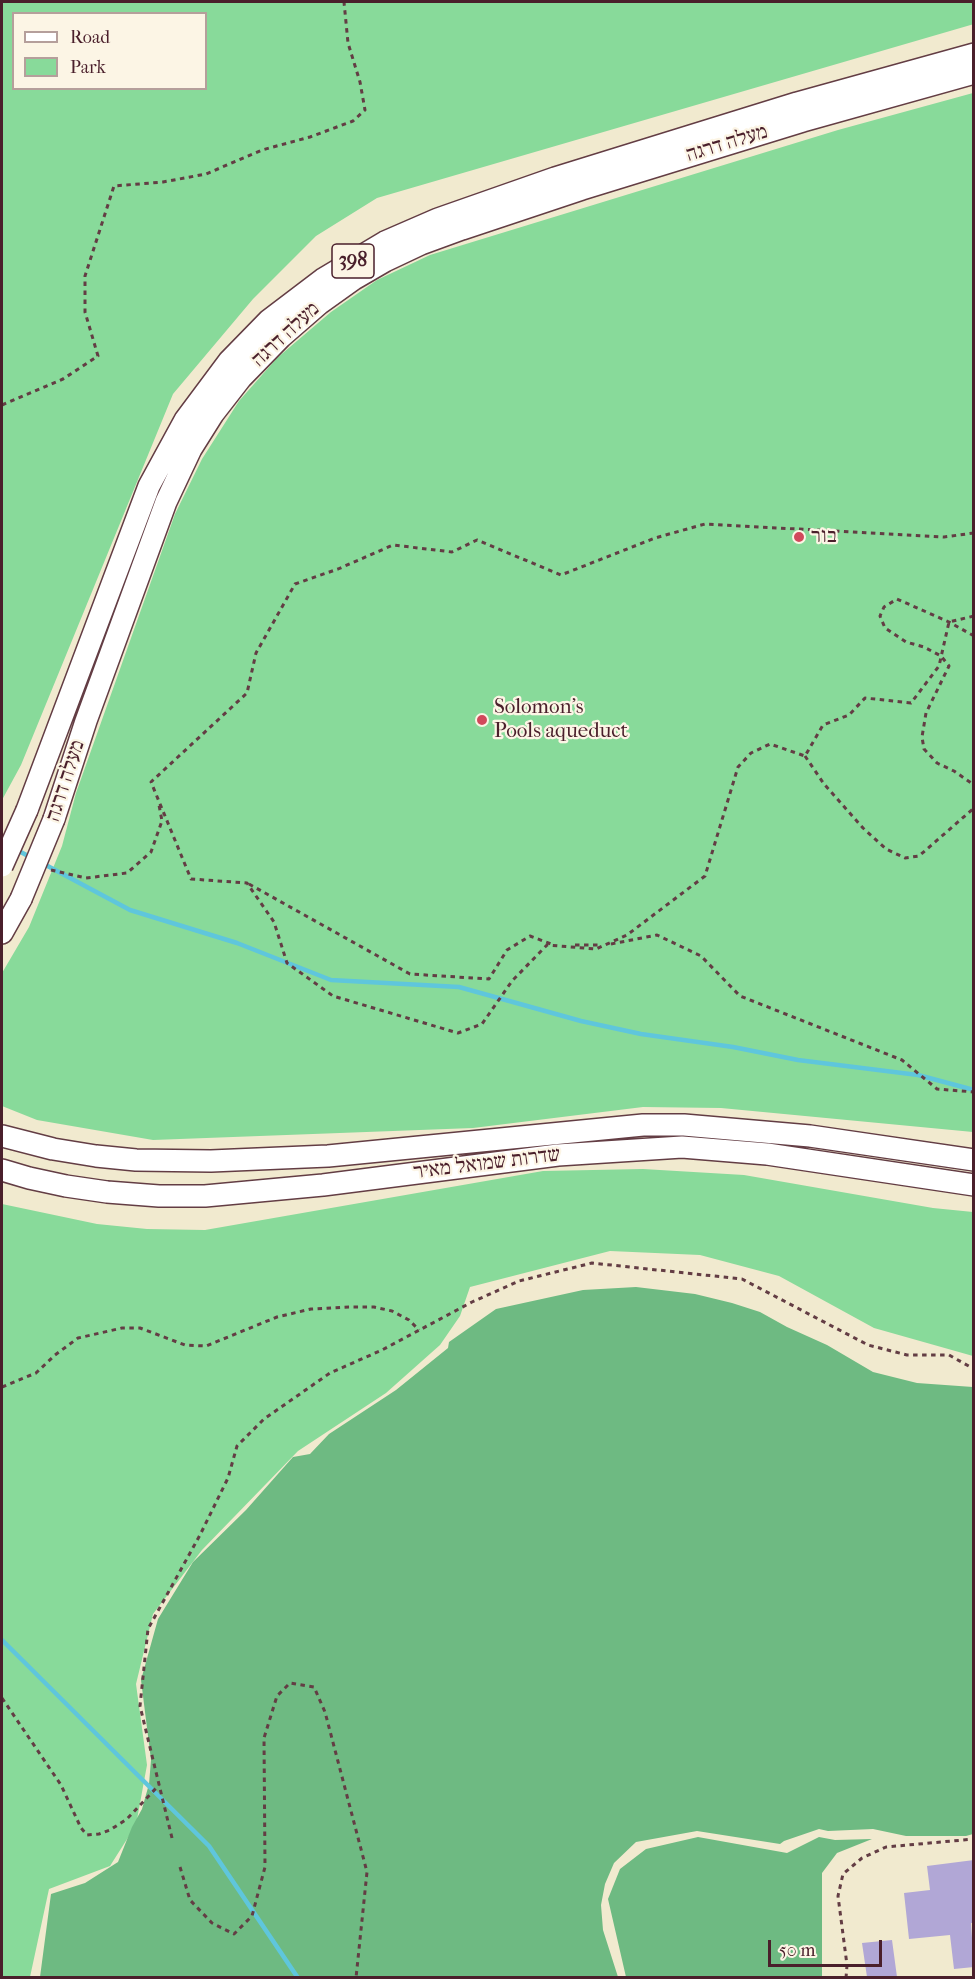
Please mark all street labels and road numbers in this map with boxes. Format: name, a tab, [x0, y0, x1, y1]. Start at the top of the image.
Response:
street label: מעלה דרגה	[683, 120, 771, 168]
road number: 398	[332, 244, 374, 278]
street label: מעלה דרגה	[247, 297, 325, 373]
street label: מעלה דרגה	[41, 737, 91, 825]
street label: שדרות שמואל מאיר	[412, 1142, 562, 1186]

